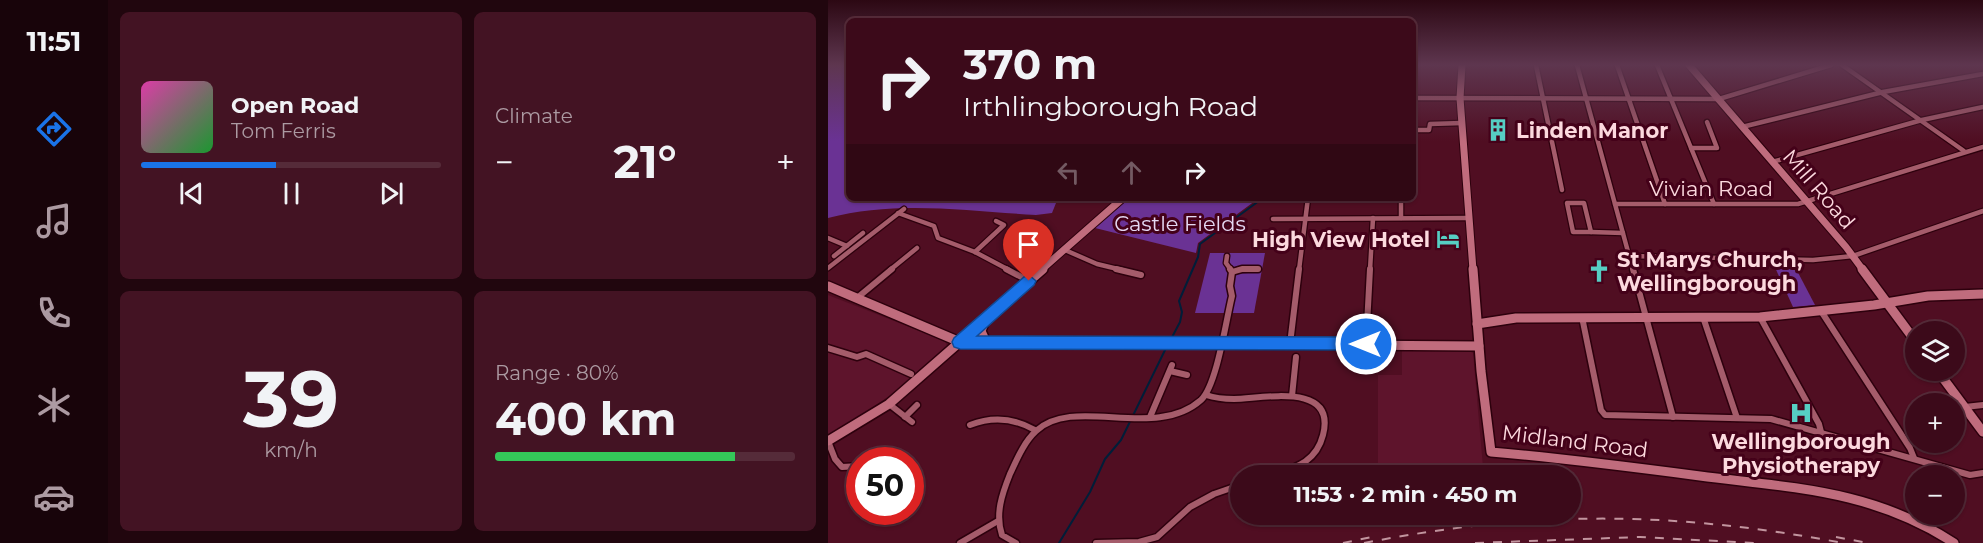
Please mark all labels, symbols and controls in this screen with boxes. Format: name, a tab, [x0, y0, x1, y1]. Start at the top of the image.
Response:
text: 11:51	[27, 25, 81, 58]
text: 370 m	[963, 38, 1097, 90]
icon: right	[864, 42, 942, 120]
text: Irthlingborough Road	[963, 90, 1258, 123]
text: Open Road	[231, 92, 359, 119]
text: Climate	[495, 104, 573, 128]
icon: directions	[33, 108, 75, 150]
building icon: Linden Manor	[1485, 117, 1511, 143]
place label: Linden Manor	[1516, 118, 1668, 143]
text: Tom Ferris	[231, 119, 336, 143]
text: 21°	[613, 134, 677, 189]
text: −	[495, 142, 514, 182]
text: +	[776, 142, 795, 182]
street label: Mill Road	[1778, 144, 1860, 234]
icon: left	[1052, 156, 1085, 189]
icon: ahead	[1115, 156, 1148, 189]
icon: right	[1178, 156, 1211, 189]
street label: Vivian Road	[1649, 176, 1773, 201]
icon: previous	[175, 177, 208, 210]
icon: pause	[275, 177, 308, 210]
icon: next	[375, 177, 408, 210]
icon: music	[33, 200, 75, 242]
park label: Castle Fields	[1114, 211, 1246, 236]
pin	[1003, 219, 1054, 281]
hotel icon: High View Hotel	[1435, 226, 1461, 252]
place label: High View Hotel	[1252, 227, 1430, 252]
icon: arrive	[1012, 228, 1045, 261]
place label: St Marys Church, Wellingborough	[1617, 247, 1802, 296]
church icon: St Marys Church, Wellingborough	[1586, 258, 1612, 284]
icon: phone	[33, 292, 75, 334]
position arrow	[1334, 312, 1398, 376]
map controls	[1905, 321, 1965, 525]
button: layers	[1905, 321, 1965, 381]
text: 39	[243, 351, 339, 447]
text: Range · 80%	[495, 361, 619, 385]
icon: climate	[33, 384, 75, 426]
text: 400 km	[495, 391, 676, 446]
button: +	[1905, 393, 1965, 453]
hospital icon: Wellingborough Physiotherapy	[1788, 400, 1814, 426]
street label: Midland Road	[1501, 420, 1649, 462]
place label: Wellingborough Physiotherapy	[1711, 429, 1891, 478]
text: km/h	[264, 438, 318, 462]
speed limit sign: 50	[846, 447, 924, 525]
button: −	[1905, 465, 1965, 525]
icon: car	[33, 476, 75, 518]
text: 11:53 · 2 min · 450 m	[1294, 481, 1517, 508]

